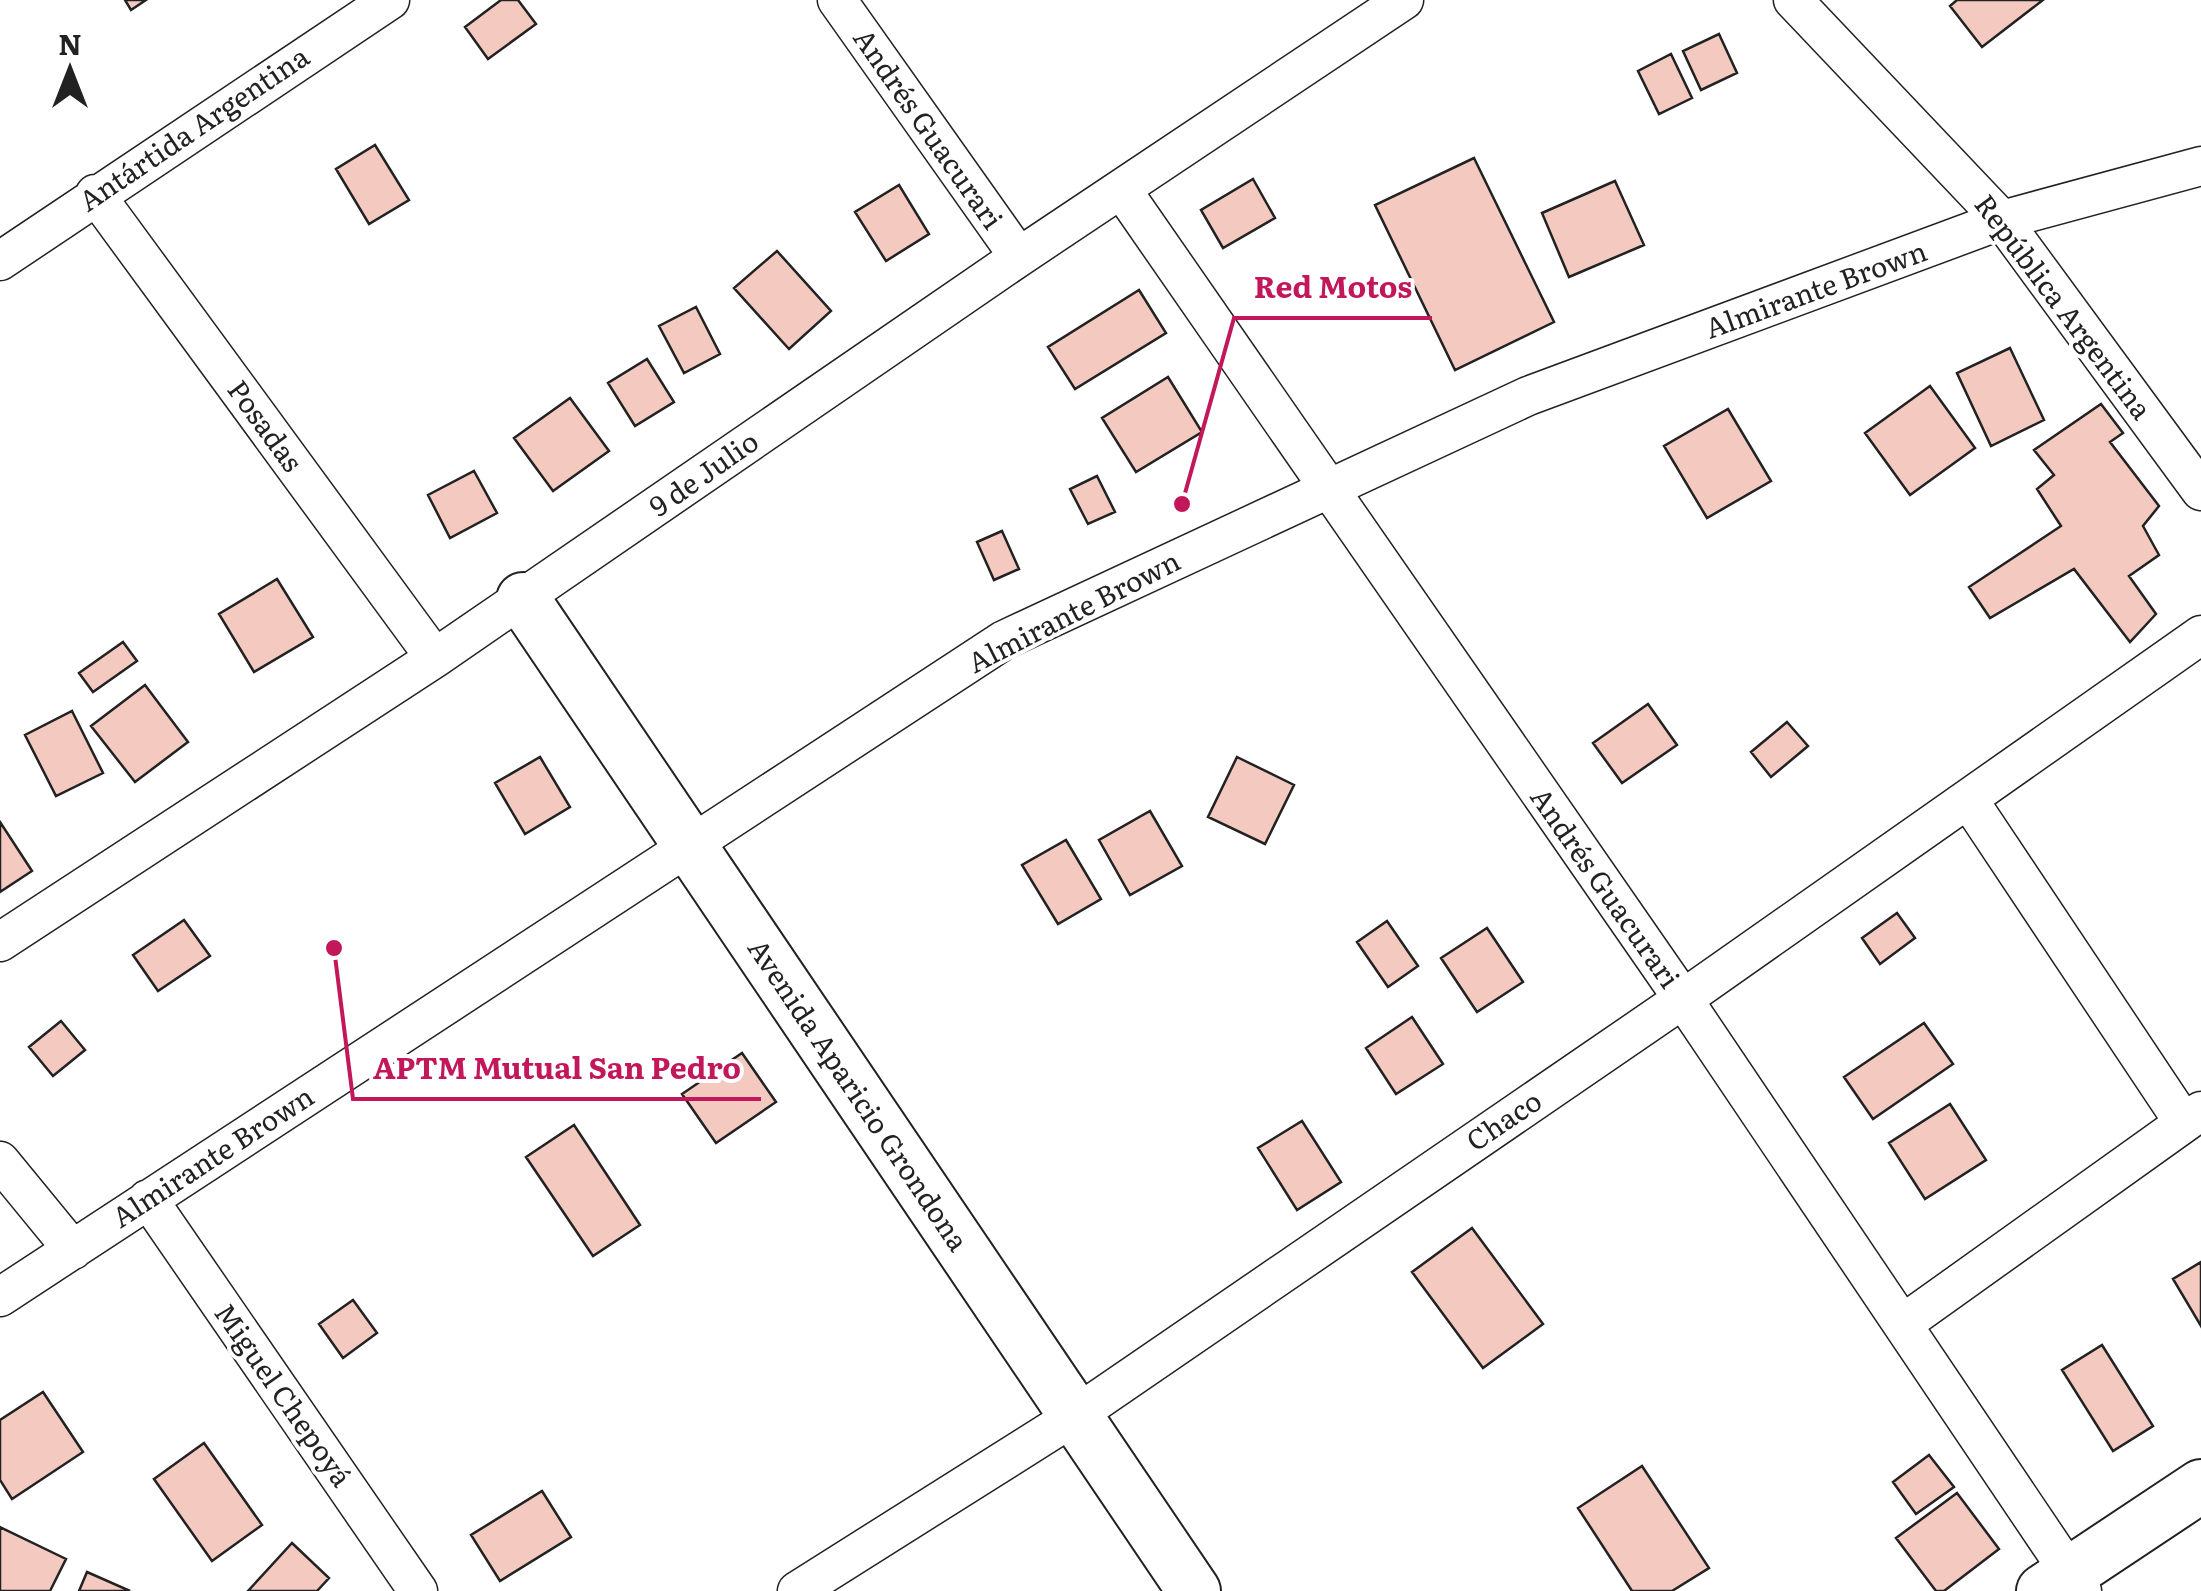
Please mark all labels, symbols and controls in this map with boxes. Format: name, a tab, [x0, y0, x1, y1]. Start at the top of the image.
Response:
street label: Andrés Guacurari	[845, 19, 1015, 237]
north arrow	[20, 20, 120, 120]
text: N	[58, 22, 82, 64]
street label: Antártida Argentina	[69, 34, 316, 220]
street label: República Argentina	[1966, 184, 2163, 427]
street label: Almirante Brown	[1698, 228, 1932, 348]
callout: Red Motos	[1234, 258, 1432, 318]
text: Red Motos	[1254, 263, 1412, 307]
street label: Posadas	[219, 370, 314, 480]
street label: 9 de Julio	[640, 419, 766, 525]
street label: Almirante Brown	[960, 538, 1187, 682]
street label: Andrés Guacurari	[1522, 778, 1692, 996]
street label: Avenida Aparicio Grondona	[739, 929, 980, 1259]
callout: APTM Mutual San Pedro	[353, 1039, 761, 1099]
text: APTM Mutual San Pedro	[373, 1044, 741, 1088]
street label: Almirante Brown	[103, 1074, 321, 1237]
street label: Chaco	[1457, 1079, 1549, 1160]
street label: Miguel Chepoyá	[206, 1294, 364, 1494]

